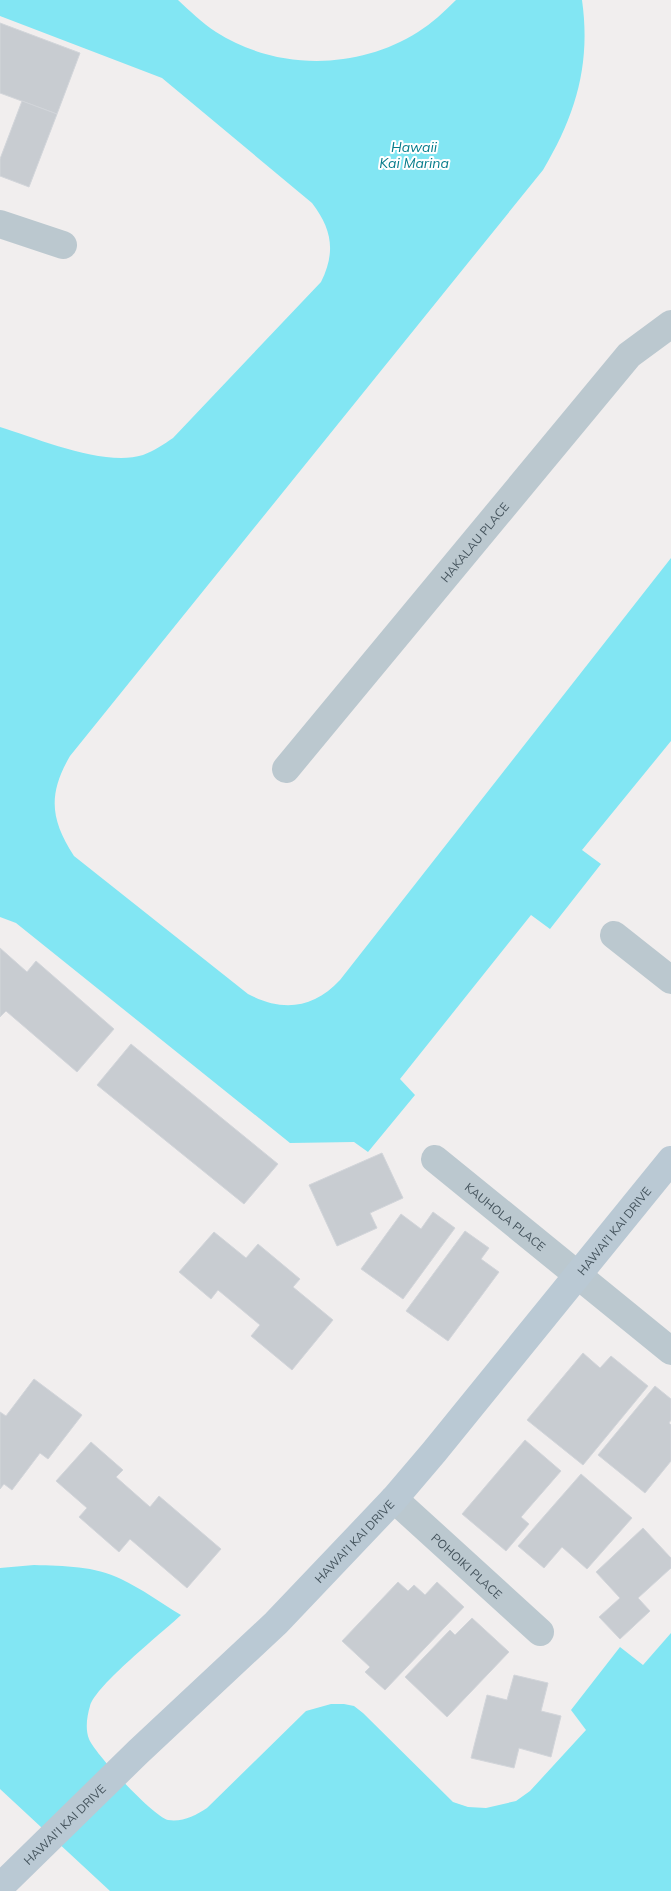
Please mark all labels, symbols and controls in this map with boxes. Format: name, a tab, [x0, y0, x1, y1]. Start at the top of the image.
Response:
water label: Hawaii Kai Marina	[379, 138, 449, 172]
street label: HAKALAU PLACE	[437, 499, 512, 585]
street label: KAUHOLA PLACE	[462, 1179, 549, 1254]
street label: HAWAI’I KAI DRIVE	[573, 1183, 654, 1278]
street label: HAWAI’I KAI DRIVE	[311, 1496, 397, 1586]
street label: POHOIKI PLACE	[429, 1530, 506, 1602]
street label: HAWAI’I KAI DRIVE	[20, 1781, 109, 1868]

